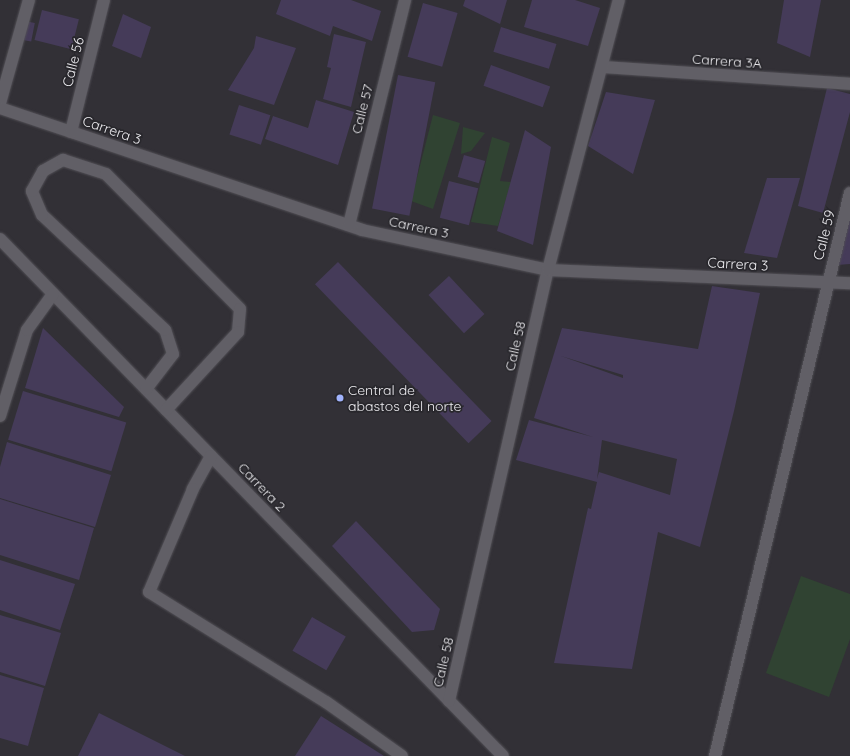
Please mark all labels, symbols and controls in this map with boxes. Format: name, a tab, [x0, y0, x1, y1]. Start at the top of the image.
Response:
street label: Calle 56	[59, 35, 87, 89]
street label: Carrera 3A	[692, 50, 762, 72]
street label: Calle 57	[348, 82, 376, 136]
street label: Carrera 3	[80, 112, 144, 148]
street label: Calle 59	[810, 208, 838, 262]
street label: Carrera 3	[387, 212, 451, 242]
street label: Carrera 3	[707, 254, 769, 274]
street label: Calle 58	[501, 319, 529, 373]
place label: Central de abastos del norte	[348, 382, 461, 414]
marker: Central de abastos del norte	[335, 393, 345, 403]
street label: Carrera 2	[235, 459, 289, 515]
street label: Calle 58	[429, 635, 457, 689]

